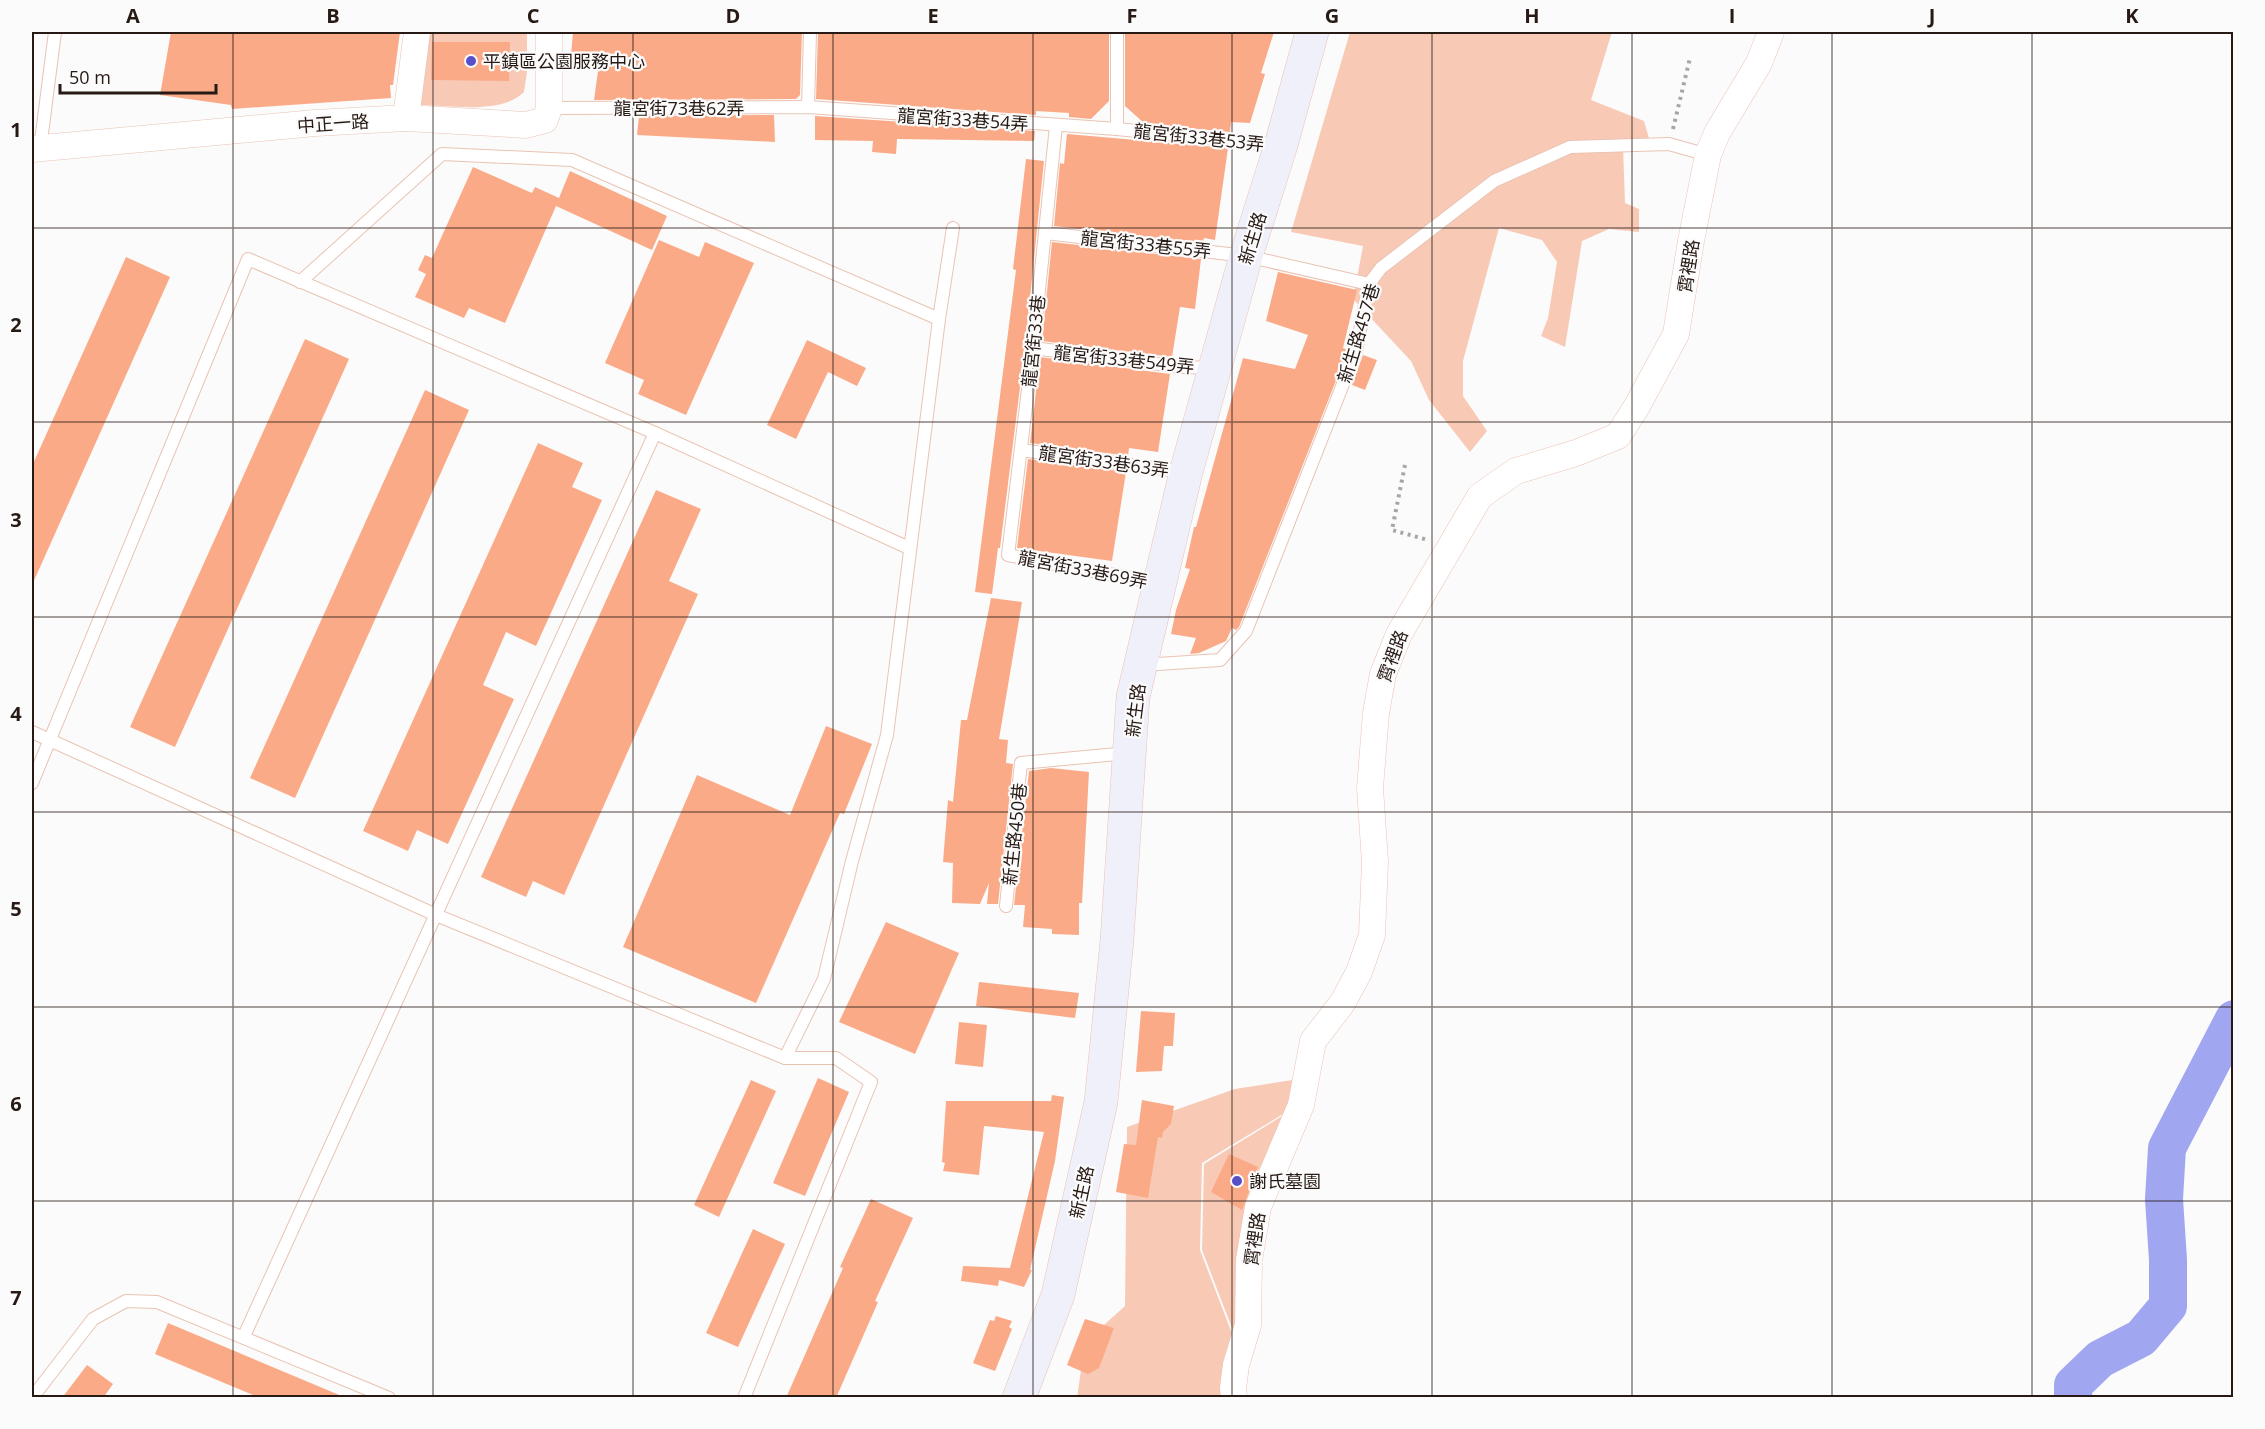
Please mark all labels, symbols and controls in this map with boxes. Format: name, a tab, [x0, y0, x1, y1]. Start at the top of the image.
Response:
text: A	[126, 2, 140, 29]
text: B	[326, 2, 340, 29]
text: C	[527, 2, 540, 29]
text: D	[726, 2, 740, 29]
text: E	[927, 2, 939, 29]
text: F	[1127, 2, 1137, 29]
text: G	[1325, 2, 1339, 29]
text: H	[1524, 2, 1540, 29]
text: I	[1729, 2, 1735, 29]
text: J	[1927, 2, 1935, 29]
text: K	[2125, 2, 2139, 29]
place label: 平鎮區公園服務中心	[483, 49, 645, 73]
marker: 平鎮區公園服務中心	[464, 54, 478, 68]
scale bar	[60, 57, 216, 95]
text: 50 m	[69, 65, 111, 89]
street label: 龍宮街73巷62弄	[613, 96, 745, 120]
street label: 龍宮街33巷54弄	[897, 102, 1029, 136]
street label: 中正一路	[296, 109, 370, 137]
text: 1	[10, 116, 22, 143]
street label: 龍宮街33巷53弄	[1133, 118, 1265, 156]
street label: 新生路	[1233, 209, 1271, 267]
street label: 龍宮街33巷55弄	[1080, 225, 1212, 263]
street label: 霄裡路	[1672, 237, 1704, 295]
street label: 新生路457巷	[1331, 280, 1385, 386]
street label: 龍宮街33巷	[1016, 294, 1050, 388]
text: 2	[10, 311, 22, 338]
street label: 龍宮街33巷549弄	[1052, 340, 1196, 378]
street label: 龍宮街33巷63弄	[1037, 440, 1171, 482]
text: 3	[10, 506, 22, 533]
street label: 龍宮街33巷69弄	[1016, 545, 1150, 593]
street label: 霄裡路	[1371, 627, 1413, 685]
street label: 新生路	[1120, 682, 1150, 738]
text: 4	[10, 700, 22, 727]
street label: 新生路450巷	[997, 782, 1031, 886]
text: 5	[10, 895, 22, 922]
text: 6	[10, 1090, 22, 1117]
street label: 新生路	[1064, 1163, 1098, 1221]
place label: 謝氏墓園	[1249, 1169, 1321, 1193]
marker: 謝氏墓園	[1230, 1174, 1244, 1188]
street label: 霄裡路	[1238, 1211, 1270, 1267]
text: 7	[10, 1284, 22, 1311]

